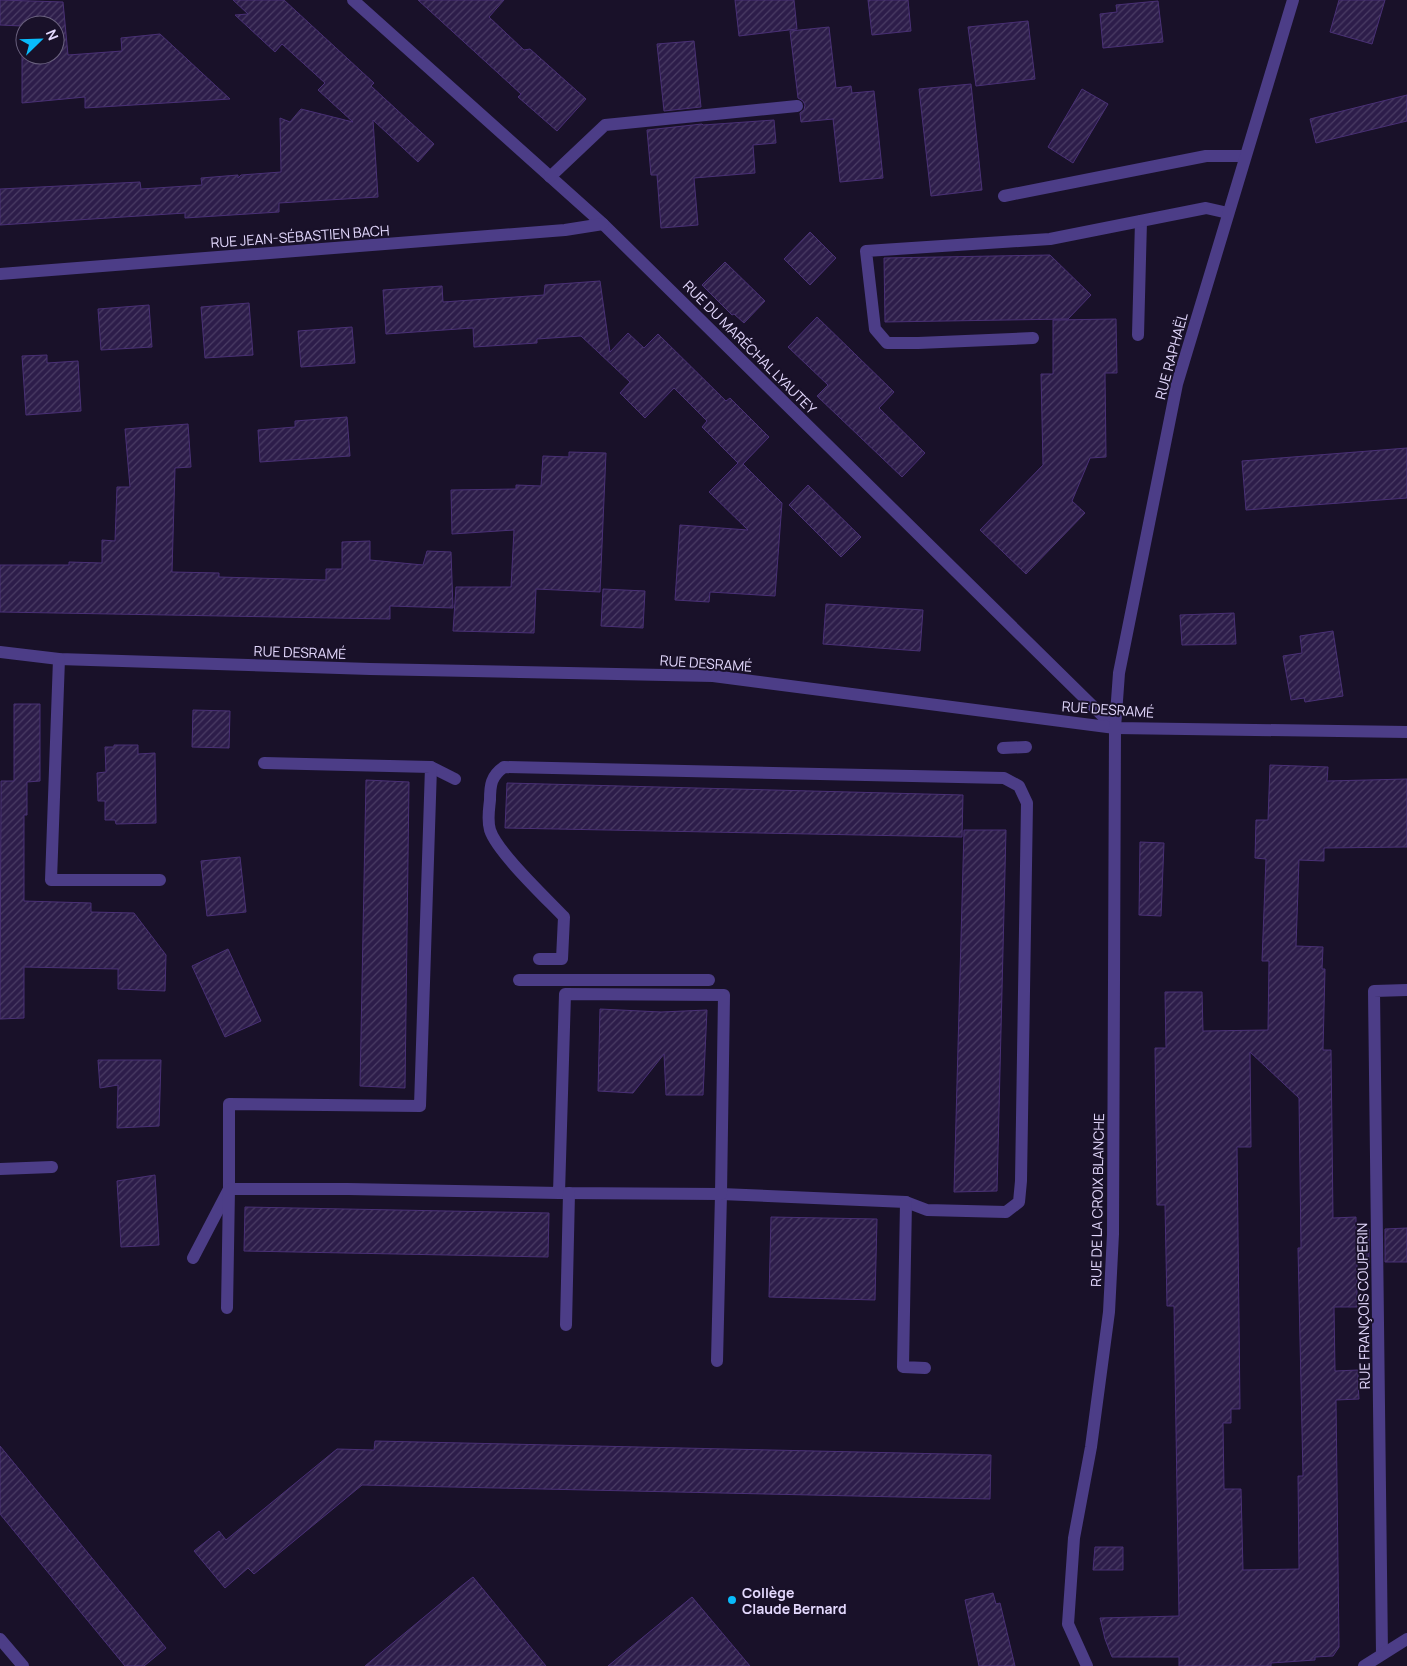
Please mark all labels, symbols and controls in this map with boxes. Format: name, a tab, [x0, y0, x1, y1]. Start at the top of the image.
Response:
north arrow	[15, 15, 65, 65]
text: N	[42, 26, 63, 43]
street label: RUE JEAN-SÉBASTIEN BACH	[210, 220, 390, 252]
street label: RUE DU MARÉCHAL LYAUTEY	[679, 276, 821, 418]
street label: RUE RAPHAËL	[1150, 310, 1192, 402]
street label: RUE DESRAMÉ	[253, 641, 347, 663]
street label: RUE DESRAMÉ	[659, 650, 753, 676]
street label: RUE DESRAMÉ	[1061, 696, 1155, 722]
street label: RUE DE LA CROIX BLANCHE	[1086, 1113, 1108, 1287]
street label: RUE FRANÇOIS COUPERIN	[1352, 1222, 1374, 1390]
place label: Collège Claude Bernard	[742, 1583, 847, 1618]
marker: Collège Claude Bernard	[726, 1594, 738, 1606]

